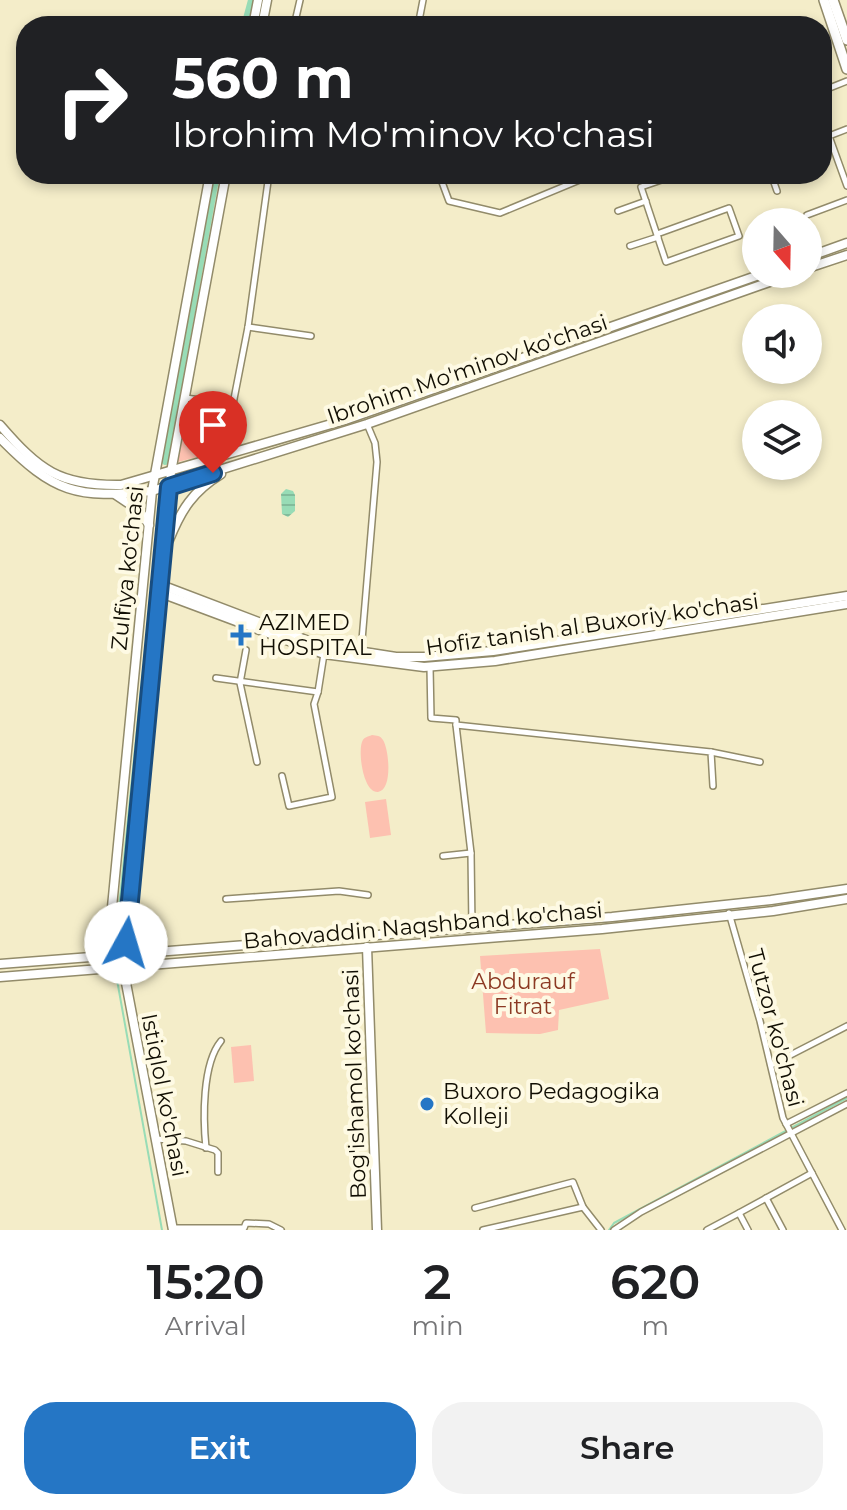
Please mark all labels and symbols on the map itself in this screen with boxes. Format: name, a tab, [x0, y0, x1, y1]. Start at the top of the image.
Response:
north arrow	[742, 208, 822, 288]
street label: Ibrohim Mo'minov ko'chasi	[323, 309, 611, 430]
pin	[179, 391, 247, 473]
street label: Zulfiya ko'chasi	[105, 484, 150, 652]
street label: Hofiz tanish al Buxoriy ko'chasi	[424, 588, 760, 661]
place label: AZIMED HOSPITAL	[259, 609, 372, 661]
marker: AZIMED HOSPITAL	[230, 624, 252, 646]
street label: Bahovaddin Naqshband ko'chasi	[242, 896, 604, 955]
position arrow	[84, 901, 168, 985]
street label: Tutzor ko'chasi	[741, 946, 810, 1110]
street label: Bog'ishamol ko'chasi	[337, 968, 372, 1199]
park label: Abdurauf Fitrat	[471, 968, 576, 1020]
street label: Istiqlol ko'chasi	[135, 1011, 194, 1179]
place label: Buxoro Pedagogika Kolleji	[443, 1078, 660, 1130]
marker: Buxoro Pedagogika Kolleji	[418, 1095, 436, 1113]

